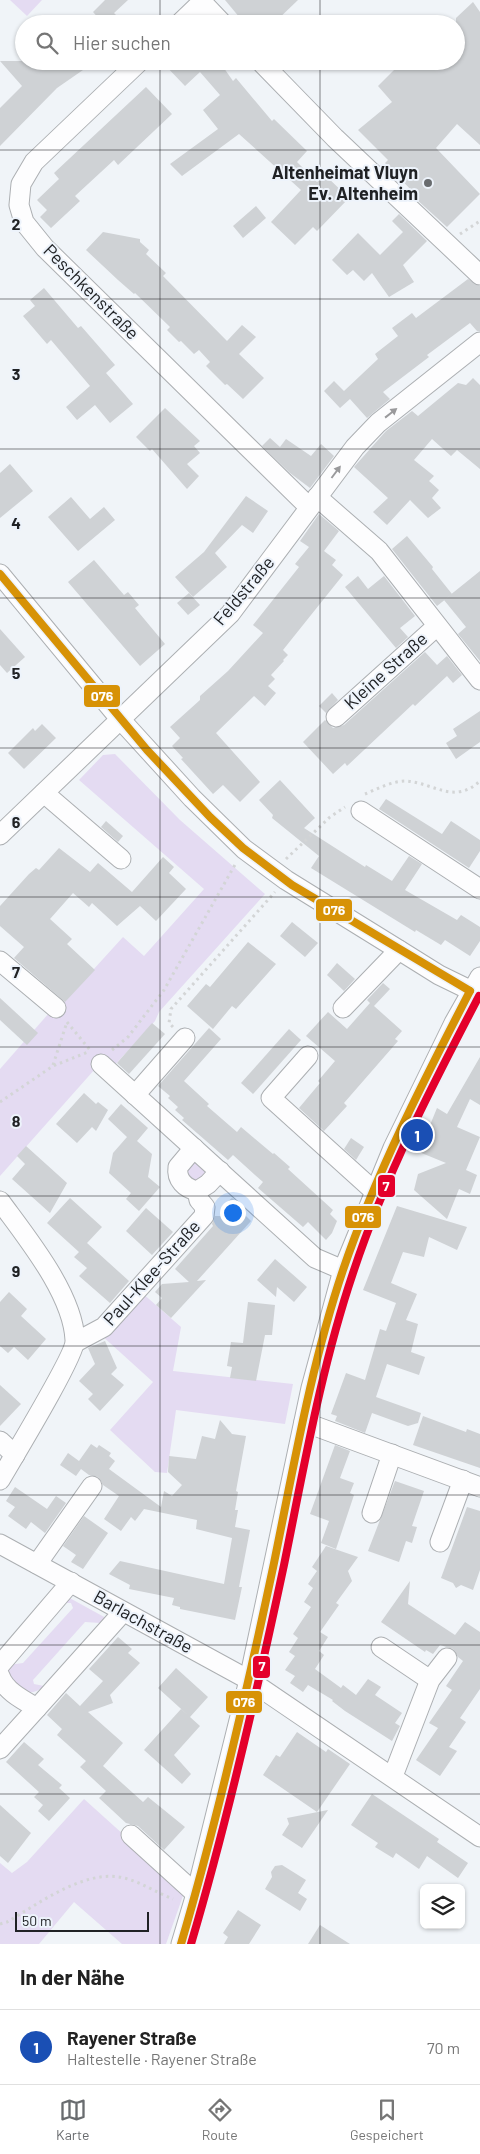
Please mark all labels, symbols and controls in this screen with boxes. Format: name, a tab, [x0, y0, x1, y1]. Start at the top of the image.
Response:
search box	[15, 15, 465, 70]
icon: search	[33, 29, 61, 57]
text: Hier suchen	[73, 31, 171, 54]
place label: Altenheimat Vluyn Ev. Altenheim	[272, 161, 418, 204]
marker: Altenheimat Vluyn Ev. Altenheim	[422, 177, 434, 189]
text: 2	[12, 214, 21, 233]
street label: Peschkenstraße	[39, 239, 144, 344]
text: 3	[12, 364, 20, 383]
one-way arrow	[384, 408, 398, 418]
one-way arrow	[331, 465, 341, 479]
text: 4	[11, 513, 21, 532]
street label: Feldstraße	[208, 551, 279, 629]
street label: Kleine Straße	[339, 627, 432, 713]
text: 5	[12, 663, 21, 682]
line badge: 076	[83, 684, 121, 708]
text: 076	[91, 687, 114, 704]
text: 6	[12, 812, 21, 831]
line badge: 076	[315, 898, 353, 922]
text: 076	[323, 901, 346, 918]
text: 7	[12, 962, 20, 981]
text: 8	[12, 1111, 21, 1130]
pin: 1	[401, 1116, 433, 1154]
line badge: 7	[377, 1174, 396, 1198]
text: 7	[383, 1177, 390, 1194]
your location	[220, 1200, 246, 1226]
line badge: 076	[344, 1205, 382, 1229]
text: 076	[352, 1208, 375, 1225]
street label: Paul-Klee-Straße	[98, 1215, 204, 1330]
text: 9	[12, 1261, 20, 1280]
street label: Barlachstraße	[90, 1585, 197, 1657]
line badge: 7	[252, 1655, 271, 1679]
text: 7	[259, 1657, 266, 1674]
line badge: 076	[225, 1690, 263, 1714]
text: 076	[233, 1693, 256, 1710]
map controls	[420, 1884, 465, 1929]
button: layers	[420, 1884, 465, 1929]
scale bar	[15, 1909, 149, 1932]
text: 50 m	[22, 1912, 51, 1929]
text: In der Nähe	[20, 1964, 125, 1989]
text: Rayener Straße	[67, 2026, 197, 2049]
text: 1	[33, 2038, 39, 2057]
text: 70 m	[427, 2038, 460, 2057]
text: Haltestelle · Rayener Straße	[67, 2049, 257, 2068]
tab: Karte	[56, 2096, 89, 2143]
tab: Route	[202, 2096, 238, 2143]
tab: Gespeichert	[350, 2096, 424, 2143]

